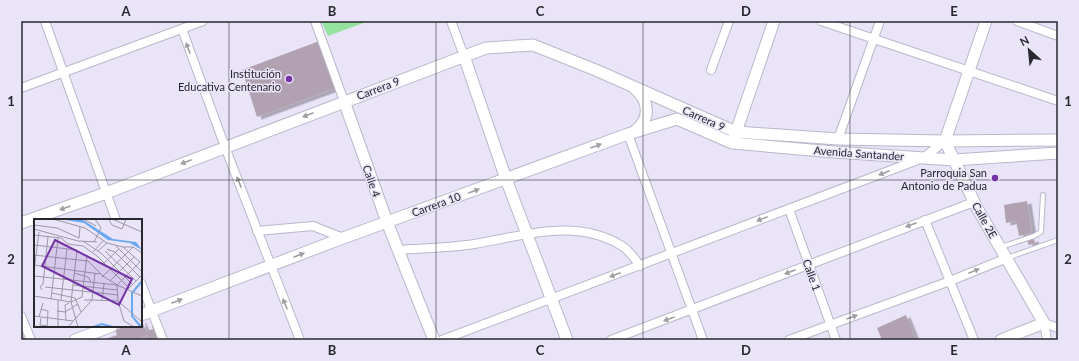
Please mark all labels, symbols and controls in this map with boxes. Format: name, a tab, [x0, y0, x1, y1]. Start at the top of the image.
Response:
text: A	[120, 3, 131, 19]
text: B	[328, 3, 337, 19]
text: C	[536, 3, 545, 19]
text: D	[741, 3, 751, 19]
text: E	[950, 3, 958, 19]
north arrow	[1009, 30, 1049, 70]
text: N	[1018, 33, 1031, 48]
one-way arrow	[185, 41, 191, 53]
place label: Institución Educativa Centenario	[178, 67, 281, 93]
marker: Institución Educativa Centenario	[284, 74, 294, 84]
street label: Carrera 9	[355, 74, 401, 102]
text: 1	[7, 93, 15, 109]
text: 1	[1064, 93, 1072, 109]
street label: Carrera 9	[681, 103, 727, 133]
one-way arrow	[301, 113, 313, 119]
one-way arrow	[590, 143, 602, 149]
street label: Avenida Santander	[813, 143, 905, 163]
one-way arrow	[180, 160, 192, 166]
street label: Calle 4	[360, 163, 384, 199]
place label: Parroquia San Antonio de Padua	[901, 166, 987, 192]
one-way arrow	[877, 170, 889, 176]
marker: Parroquia San Antonio de Padua	[990, 173, 1000, 183]
one-way arrow	[235, 176, 241, 188]
one-way arrow	[468, 187, 480, 193]
street label: Carrera 10	[410, 189, 463, 219]
street label: Calle 2E	[970, 200, 1000, 240]
one-way arrow	[58, 205, 70, 211]
one-way arrow	[756, 217, 768, 223]
inset map	[34, 219, 142, 327]
one-way arrow	[905, 223, 917, 229]
text: 2	[7, 251, 15, 267]
one-way arrow	[294, 251, 306, 257]
text: 2	[1064, 251, 1072, 267]
street label: Calle 1	[800, 257, 824, 293]
one-way arrow	[969, 268, 981, 274]
one-way arrow	[783, 270, 795, 276]
one-way arrow	[608, 273, 620, 279]
one-way arrow	[172, 297, 184, 303]
one-way arrow	[282, 297, 288, 309]
one-way arrow	[847, 313, 859, 319]
one-way arrow	[662, 316, 674, 322]
text: A	[120, 342, 131, 358]
text: B	[328, 342, 337, 358]
text: C	[536, 342, 545, 358]
text: D	[741, 342, 751, 358]
text: E	[950, 342, 958, 358]

